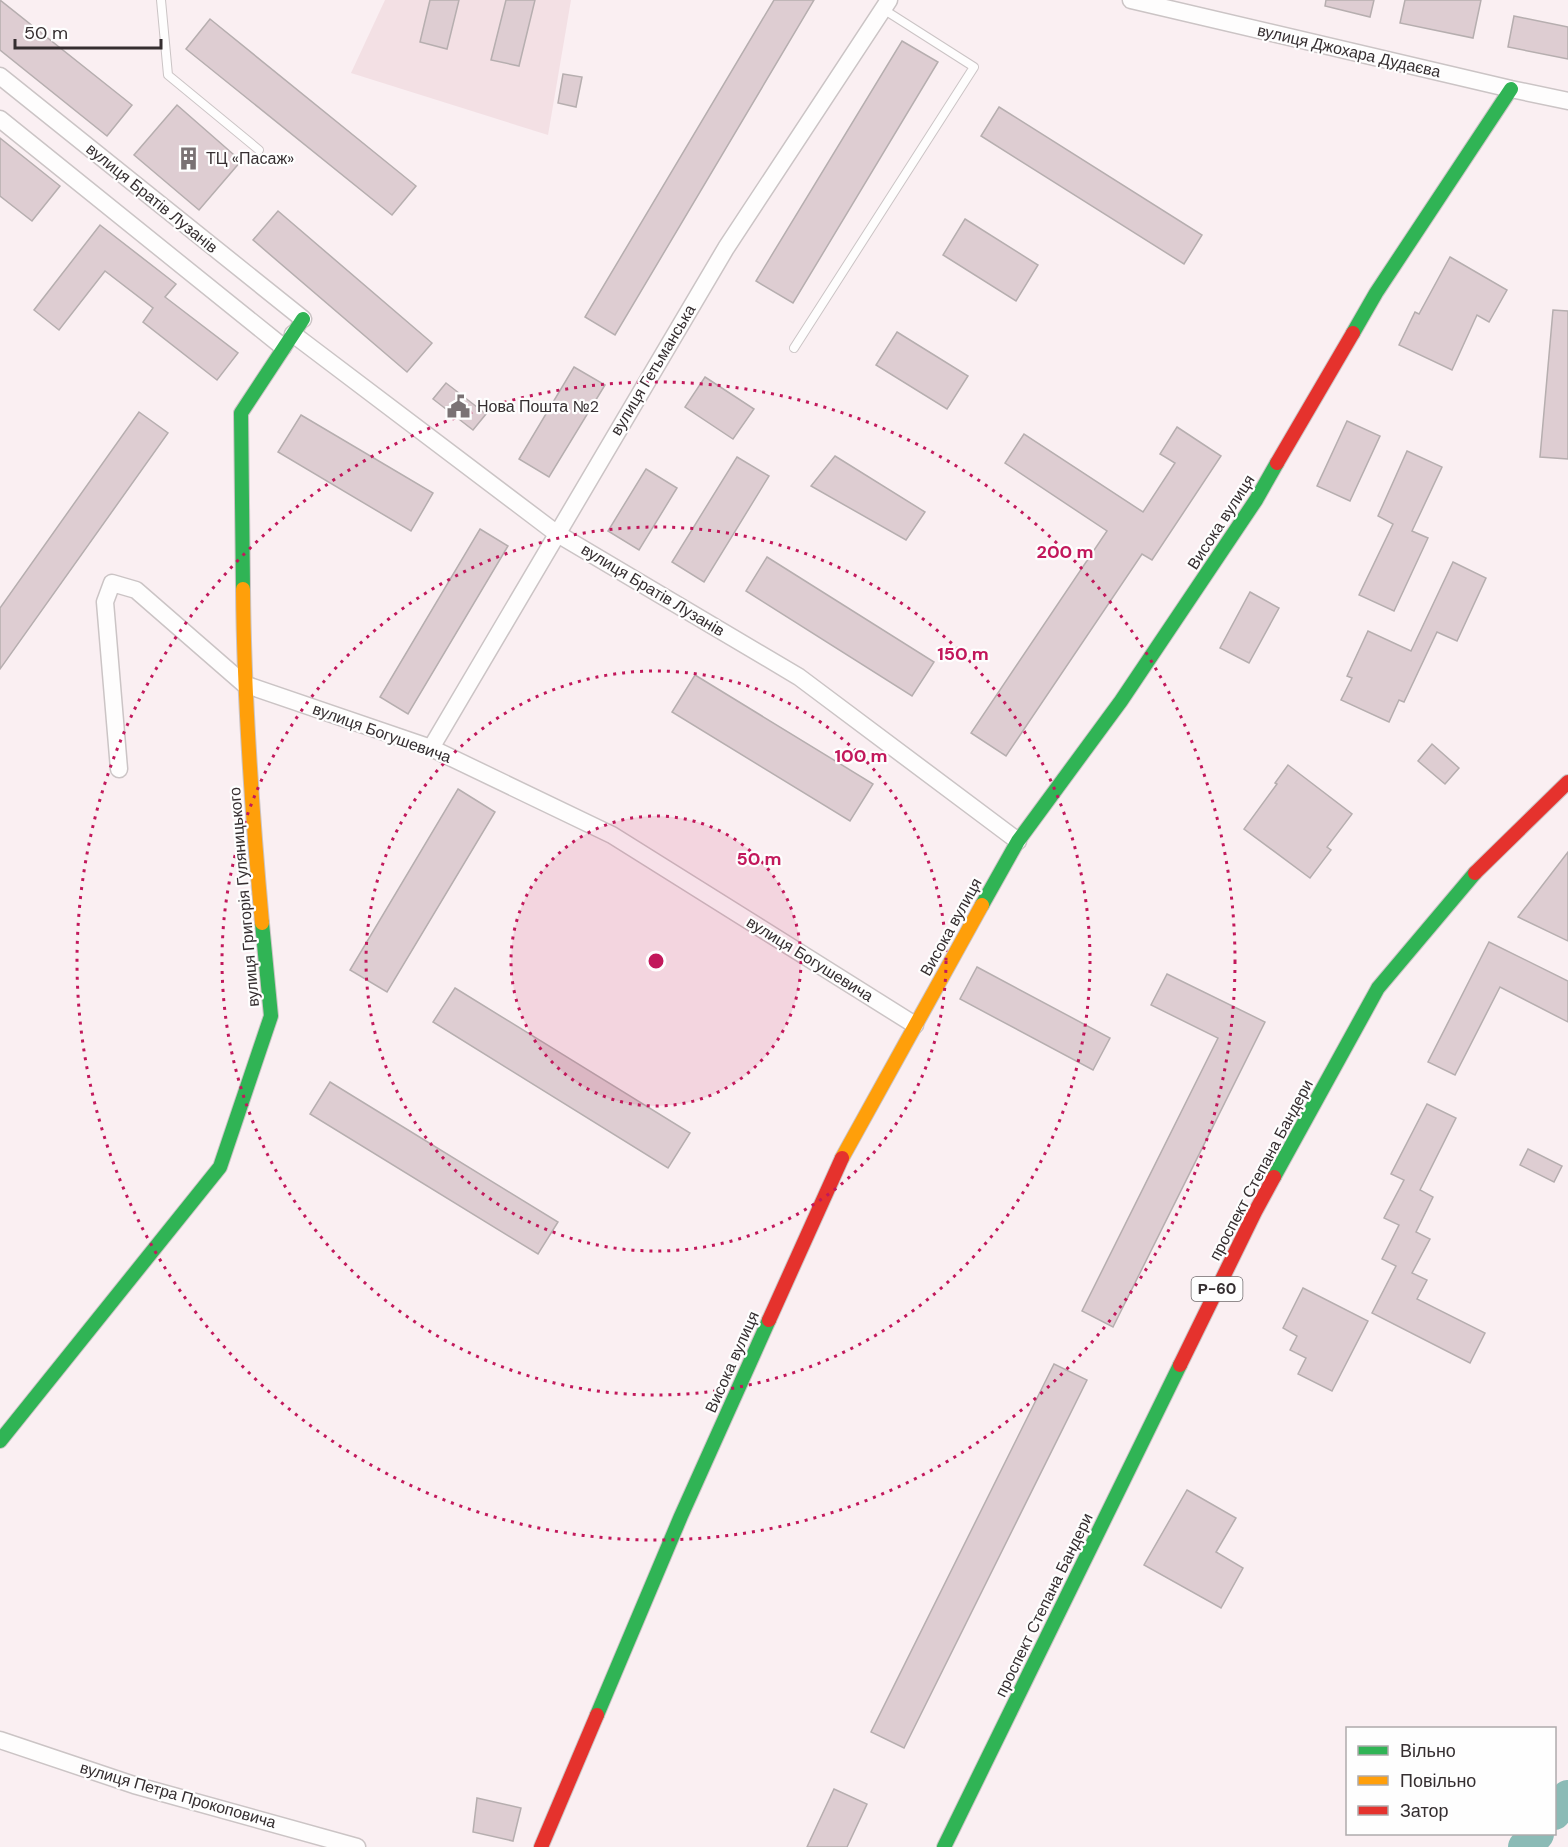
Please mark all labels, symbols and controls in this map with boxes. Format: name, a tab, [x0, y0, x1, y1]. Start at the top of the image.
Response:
scale bar	[15, 12, 160, 50]
street label: вулиця Джохара Дудаєва	[1255, 20, 1443, 82]
text: 50 m	[24, 21, 68, 45]
street label: вулиця Братів Лузанів	[82, 138, 222, 258]
building icon: ТЦ «Пасаж»	[175, 145, 201, 171]
place label: ТЦ «Пасаж»	[206, 148, 294, 169]
street label: вулиця Гетьманська	[606, 301, 700, 439]
public building icon: Нова Пошта №2	[446, 393, 472, 419]
place label: Нова Пошта №2	[477, 396, 599, 417]
street label: Висока вулиця	[1182, 471, 1260, 573]
street label: вулиця Братів Лузанів	[577, 539, 729, 641]
text: 200 m	[1037, 540, 1093, 564]
text: 150 m	[937, 642, 989, 666]
street label: вулиця Богушевича	[310, 698, 454, 768]
text: 100 m	[834, 744, 888, 768]
street label: вулиця Григорія Гуляницького	[224, 786, 264, 1008]
text: 50 m	[736, 847, 782, 871]
street label: Висока вулиця	[915, 874, 987, 980]
street label: вулиця Богушевича	[743, 911, 877, 1007]
centre of rings	[646, 951, 666, 971]
street label: проспект Степана Бандери	[1204, 1076, 1318, 1264]
road number: Р-60	[1192, 1277, 1242, 1301]
street label: Висока вулиця	[700, 1308, 764, 1416]
street label: проспект Степана Бандери	[990, 1510, 1098, 1700]
legend	[1346, 1727, 1556, 1835]
text: Вільно	[1400, 1739, 1456, 1763]
street label: вулиця Петра Прокоповича	[78, 1757, 279, 1833]
text: Повільно	[1400, 1769, 1476, 1793]
text: Затор	[1400, 1799, 1449, 1823]

